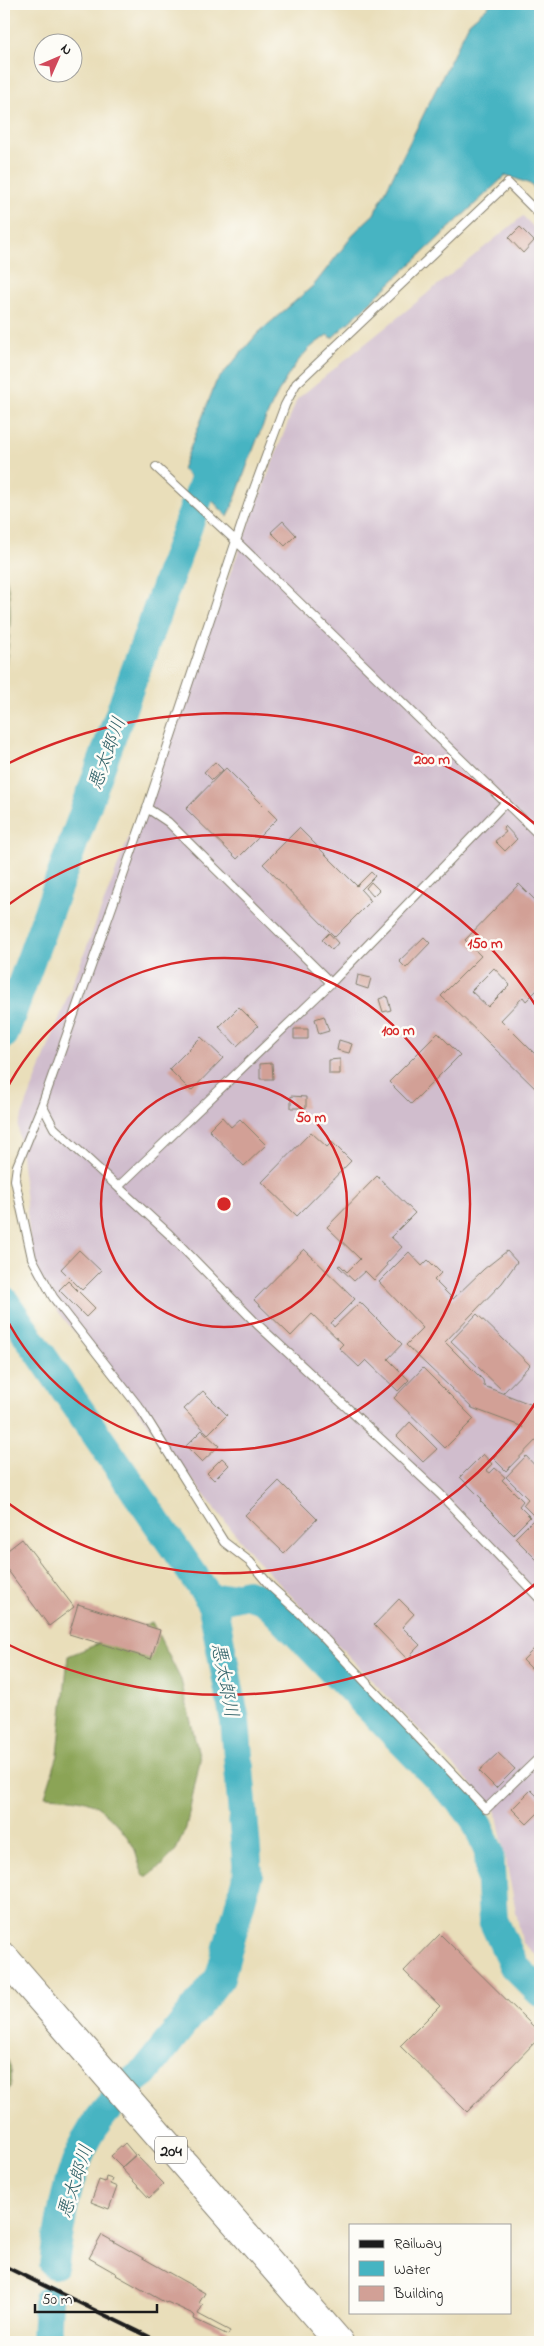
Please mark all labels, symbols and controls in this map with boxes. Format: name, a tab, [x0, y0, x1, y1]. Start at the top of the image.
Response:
north arrow	[32, 32, 82, 82]
text: N	[55, 39, 77, 61]
water label: 悪太郎川	[83, 714, 134, 794]
text: 200 m	[413, 749, 450, 771]
text: 150 m	[467, 933, 503, 955]
text: 100 m	[381, 1020, 415, 1042]
text: 50 m	[296, 1107, 327, 1129]
centre of rings	[215, 1195, 233, 1213]
water label: 悪太郎川	[203, 1641, 244, 1720]
road number: 204	[155, 2136, 187, 2164]
water label: 悪太郎川	[52, 2141, 101, 2222]
legend	[349, 2224, 512, 2314]
text: Railway	[394, 2233, 442, 2256]
text: Water	[394, 2259, 430, 2281]
scale bar	[35, 2281, 158, 2313]
text: Building	[393, 2283, 443, 2306]
text: 50 m	[42, 2289, 73, 2311]

